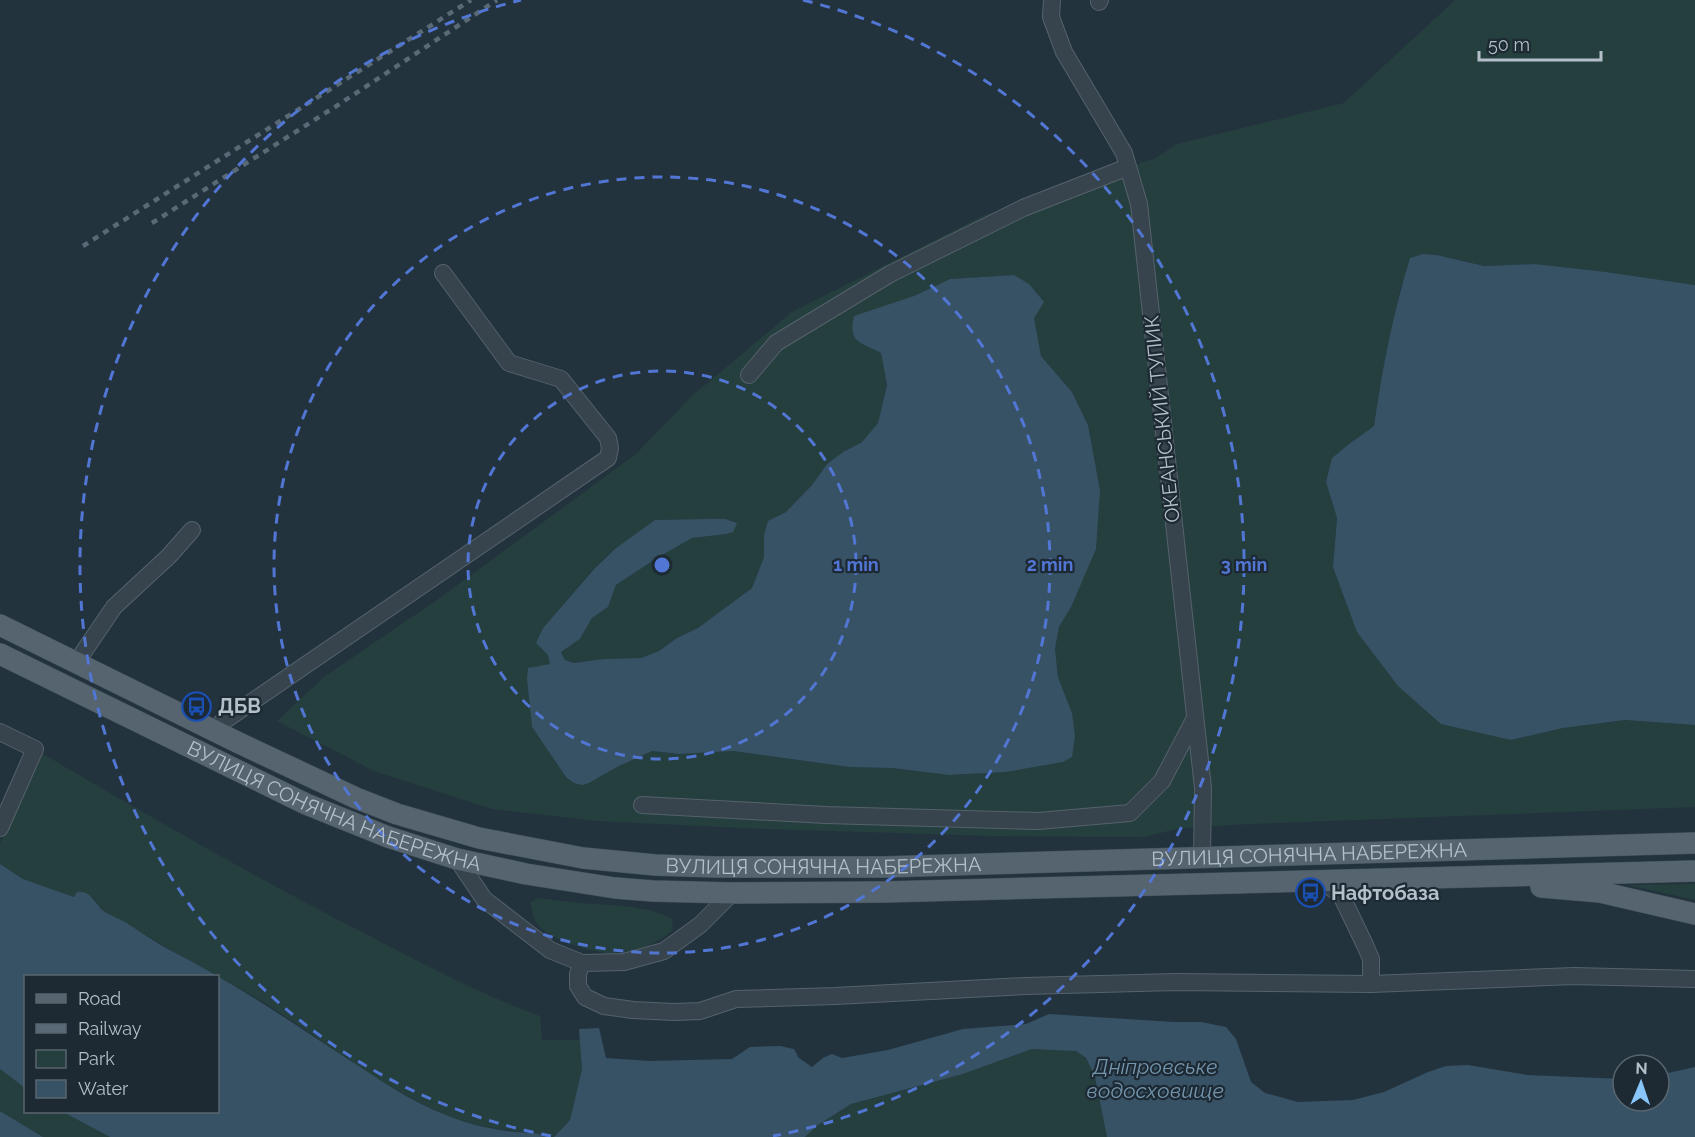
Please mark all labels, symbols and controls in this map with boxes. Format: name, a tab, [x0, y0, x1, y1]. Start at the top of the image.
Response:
scale bar	[1479, 24, 1600, 62]
text: 50 m	[1488, 34, 1530, 55]
street label: ОКЕАНСЬКИЙ ТУПИК	[1139, 314, 1185, 524]
text: 1 min	[833, 554, 879, 575]
text: 2 min	[1027, 554, 1073, 575]
text: 3 min	[1221, 554, 1267, 575]
centre of rings	[652, 555, 672, 575]
bus stop icon: ДБВ	[181, 690, 213, 722]
place label: ДБВ	[218, 694, 261, 718]
street label: ВУЛИЦЯ СОНЯЧНА НАБЕРЕЖНА	[183, 736, 484, 876]
street label: ВУЛИЦЯ СОНЯЧНА НАБЕРЕЖНА	[1151, 838, 1468, 871]
street label: ВУЛИЦЯ СОНЯЧНА НАБЕРЕЖНА	[665, 852, 982, 879]
bus stop icon: Нафтобаза	[1294, 877, 1326, 909]
place label: Нафтобаза	[1331, 881, 1440, 905]
legend	[24, 975, 219, 1113]
text: Road	[78, 988, 121, 1009]
text: Railway	[78, 1018, 142, 1039]
text: Park	[78, 1048, 115, 1069]
north arrow	[1611, 1053, 1671, 1113]
water label: Дніпровське водосховище	[1086, 1054, 1224, 1103]
text: N	[1635, 1059, 1648, 1078]
text: Water	[78, 1078, 129, 1099]

